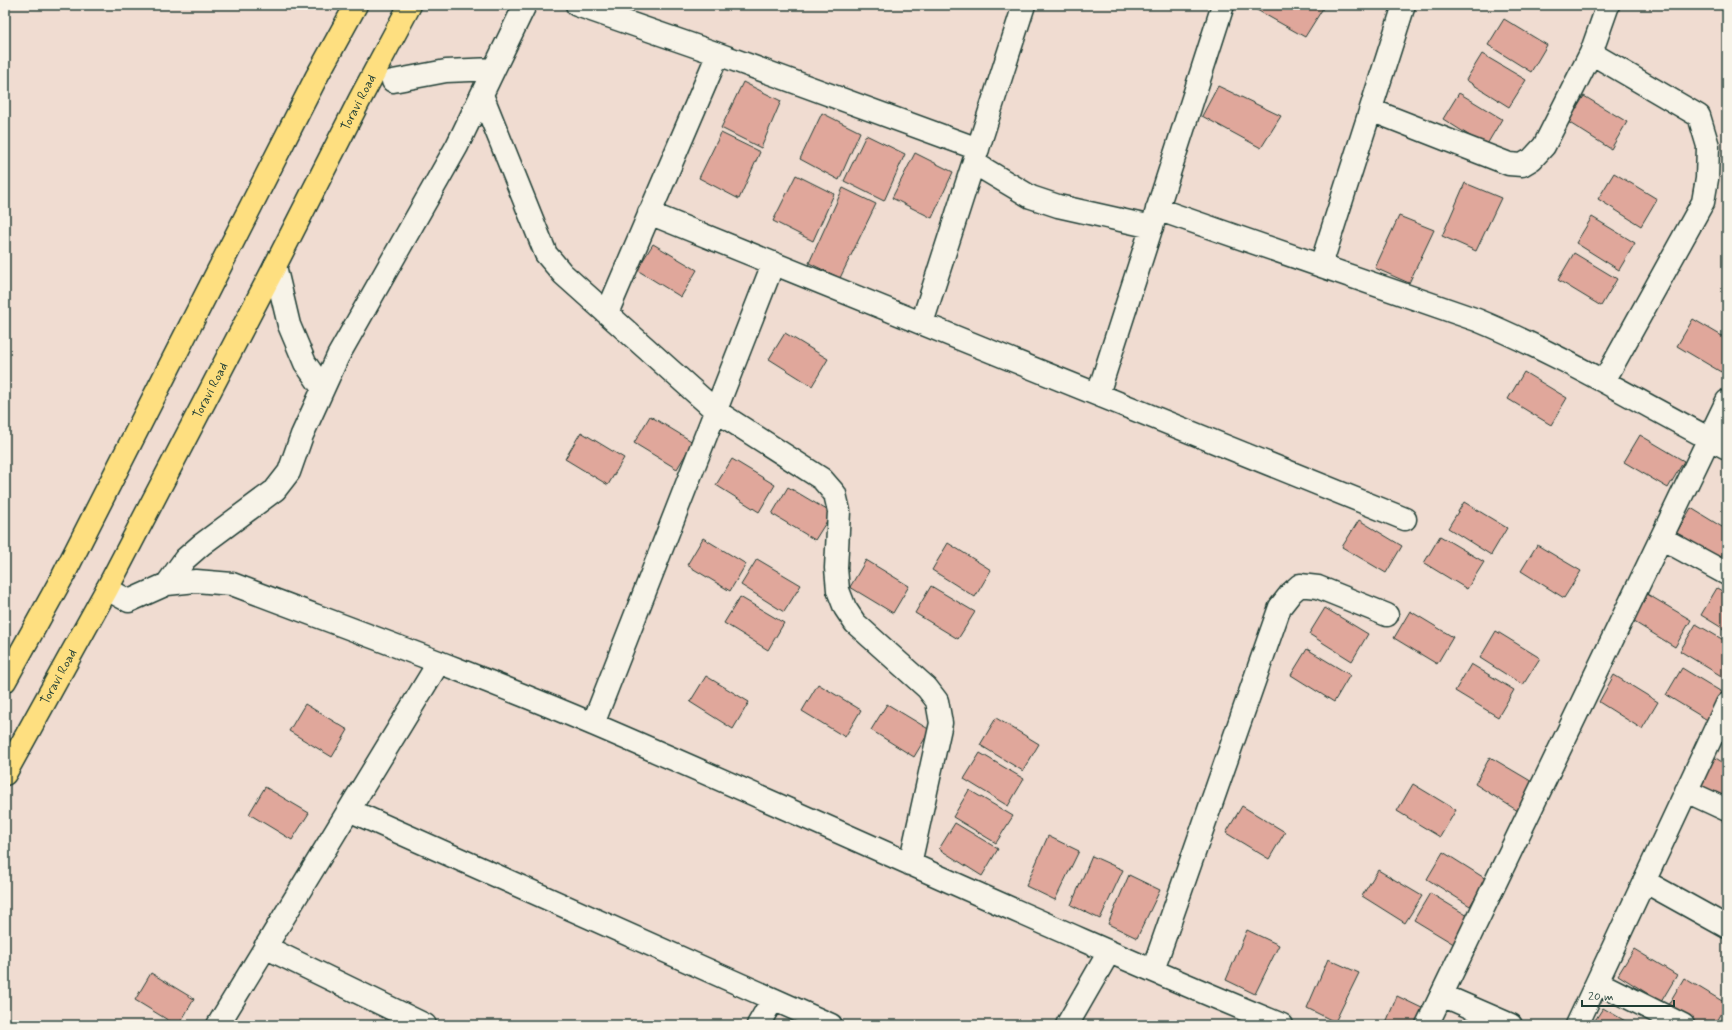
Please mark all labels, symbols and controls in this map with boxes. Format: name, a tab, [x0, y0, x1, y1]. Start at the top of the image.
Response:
street label: Toravi Road	[337, 71, 380, 133]
street label: Toravi Road	[189, 359, 232, 422]
street label: Toravi Road	[36, 646, 81, 708]
scale bar	[1582, 982, 1674, 1008]
text: 20 m	[1588, 989, 1614, 1005]

